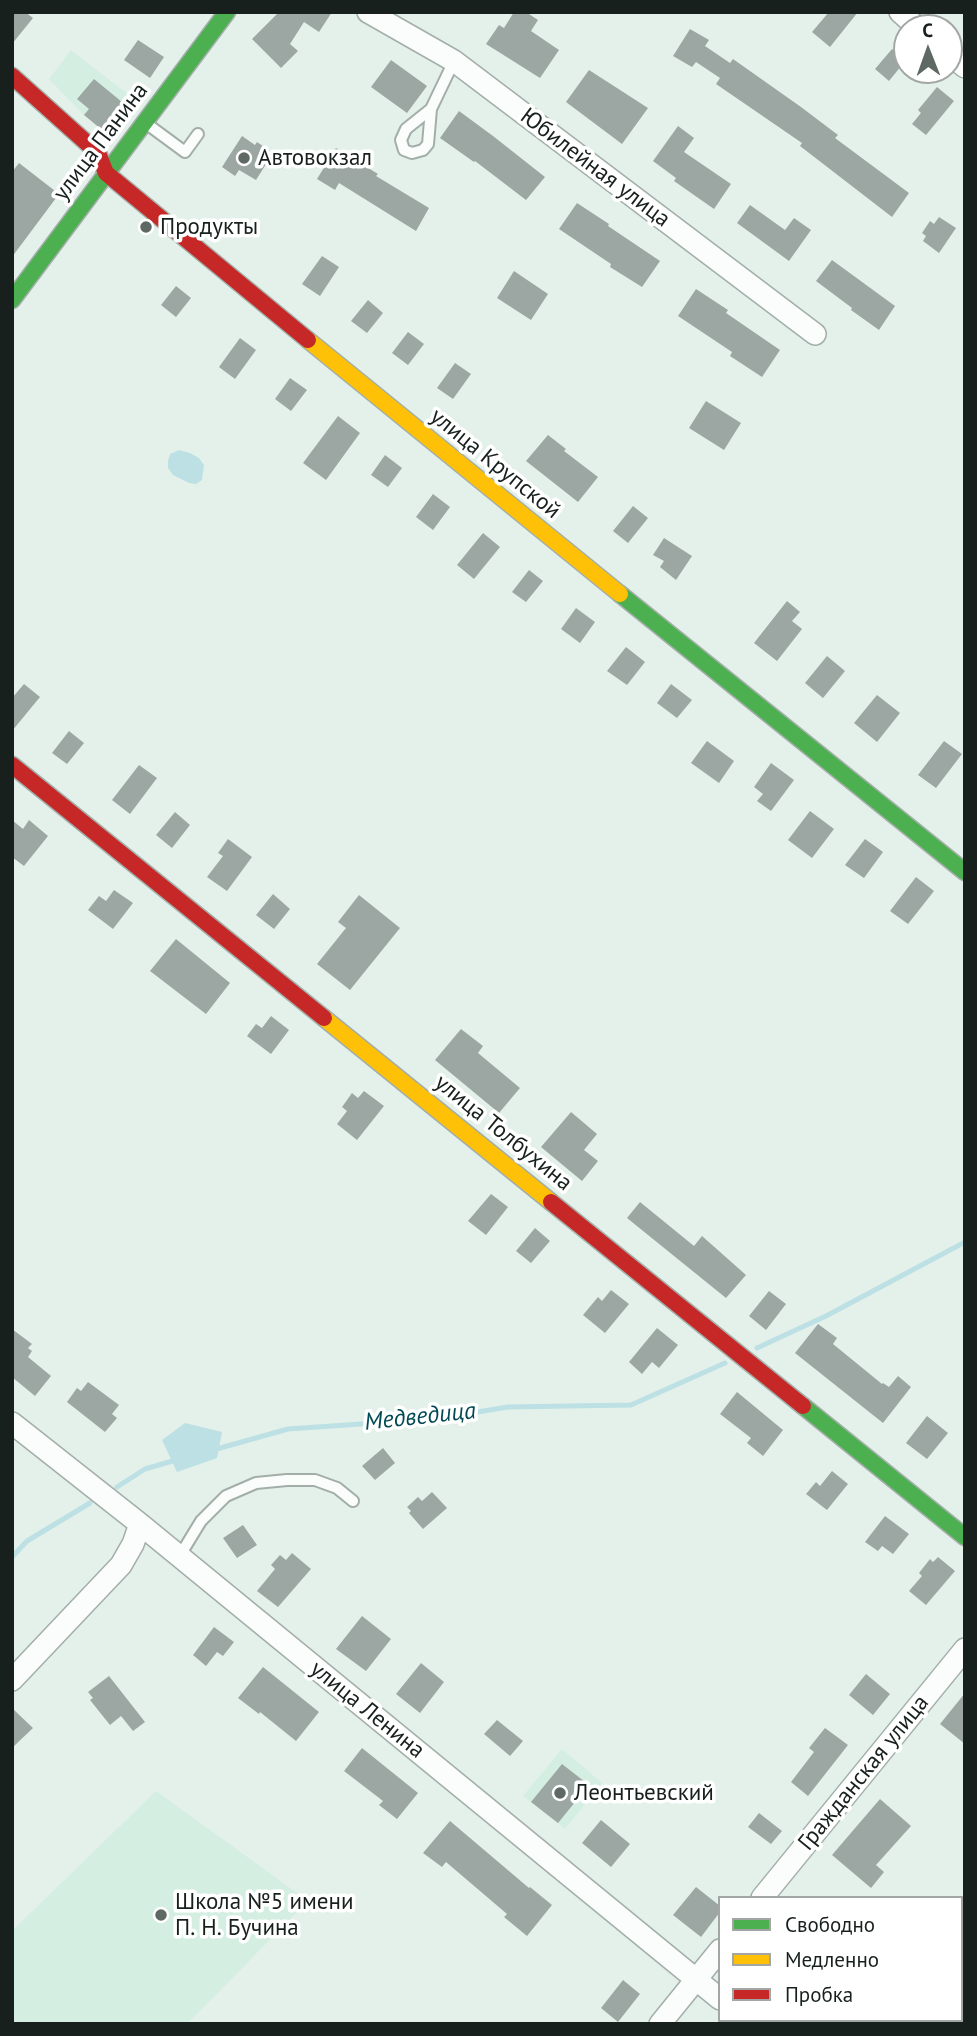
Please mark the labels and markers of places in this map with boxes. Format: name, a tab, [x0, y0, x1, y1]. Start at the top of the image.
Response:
place label: Автовокзал	[258, 144, 372, 172]
marker: Автовокзал	[236, 150, 252, 166]
place label: Продукты	[160, 213, 258, 241]
marker: Продукты	[138, 219, 154, 235]
place label: Леонтьевский	[574, 1779, 714, 1807]
marker: Леонтьевский	[552, 1785, 568, 1801]
place label: Школа №5 имени П. Н. Бучина	[175, 1888, 353, 1942]
marker: Школа №5 имени П. Н. Бучина	[153, 1907, 169, 1923]

